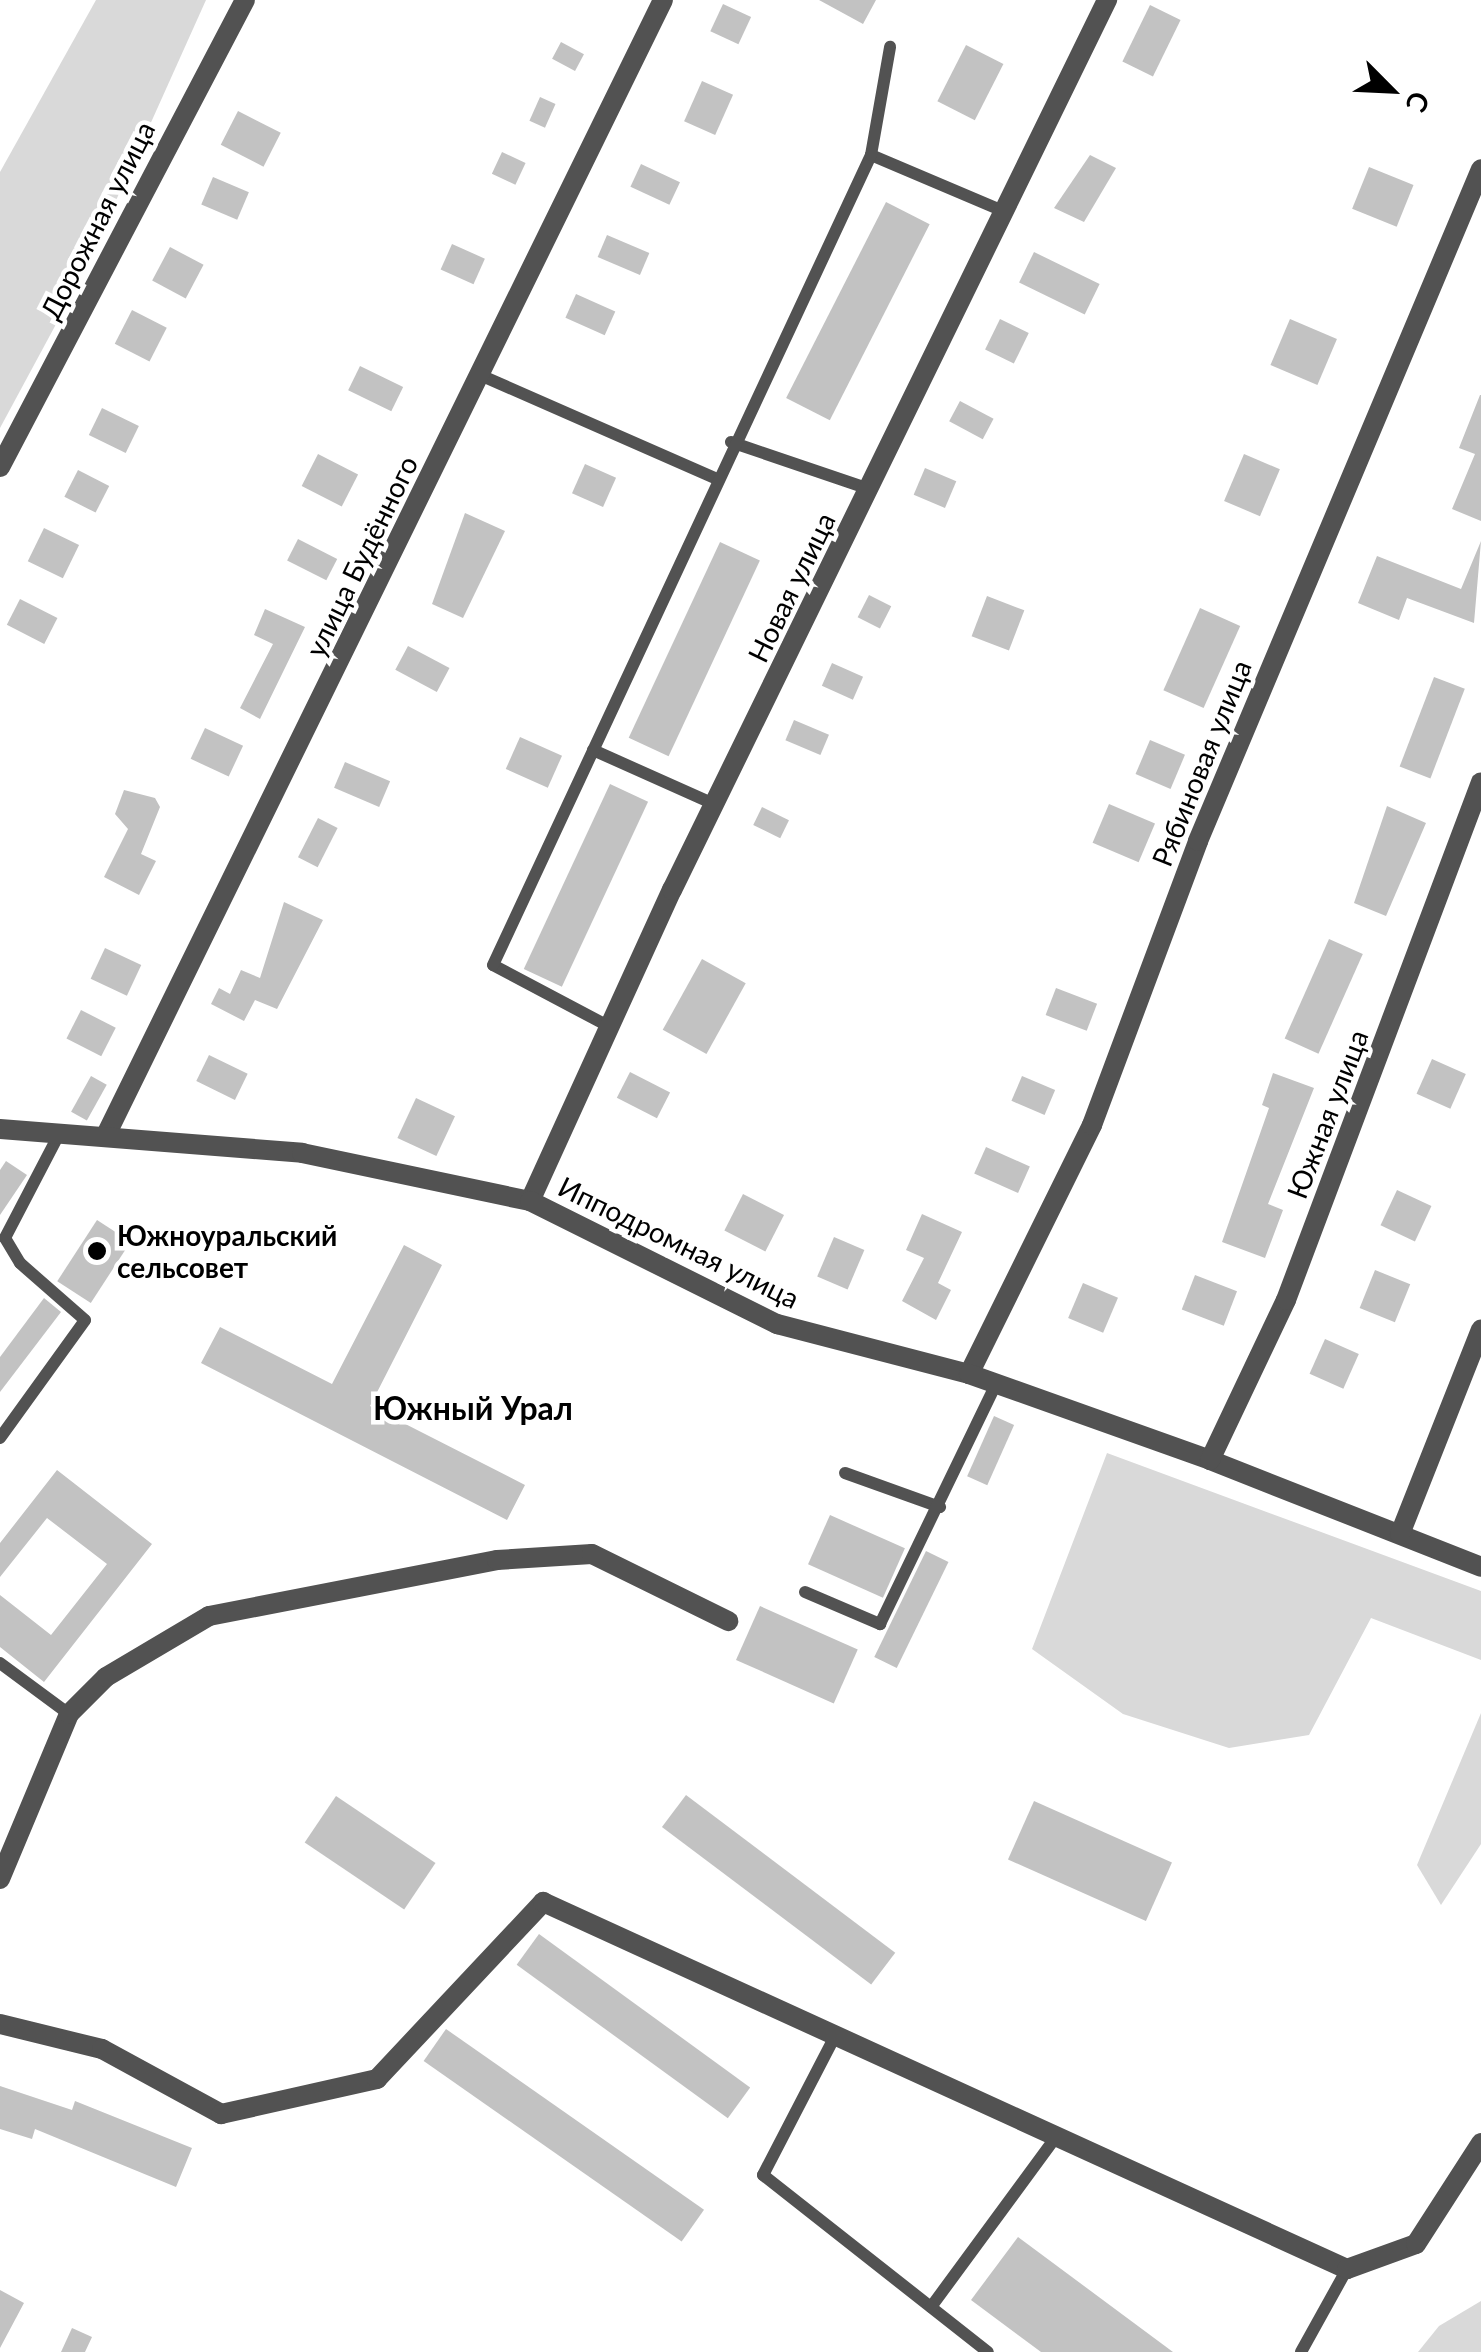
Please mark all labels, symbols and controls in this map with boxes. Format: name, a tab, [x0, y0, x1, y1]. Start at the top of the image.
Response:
north arrow	[1341, 40, 1441, 140]
text: С	[1399, 87, 1438, 118]
street label: Дорожная улица	[33, 116, 161, 324]
street label: улица Будённого	[298, 450, 424, 662]
street label: Новая улица	[740, 507, 842, 667]
street label: Рябиновая улица	[1144, 655, 1258, 871]
street label: Южная улица	[1279, 1025, 1375, 1203]
street label: Ипподромная улица	[553, 1169, 805, 1315]
place label: Южноуральский сельсовет	[117, 1218, 337, 1284]
marker: Южноуральский сельсовет	[86, 1240, 108, 1262]
district label: Южный Урал	[373, 1389, 573, 1427]

